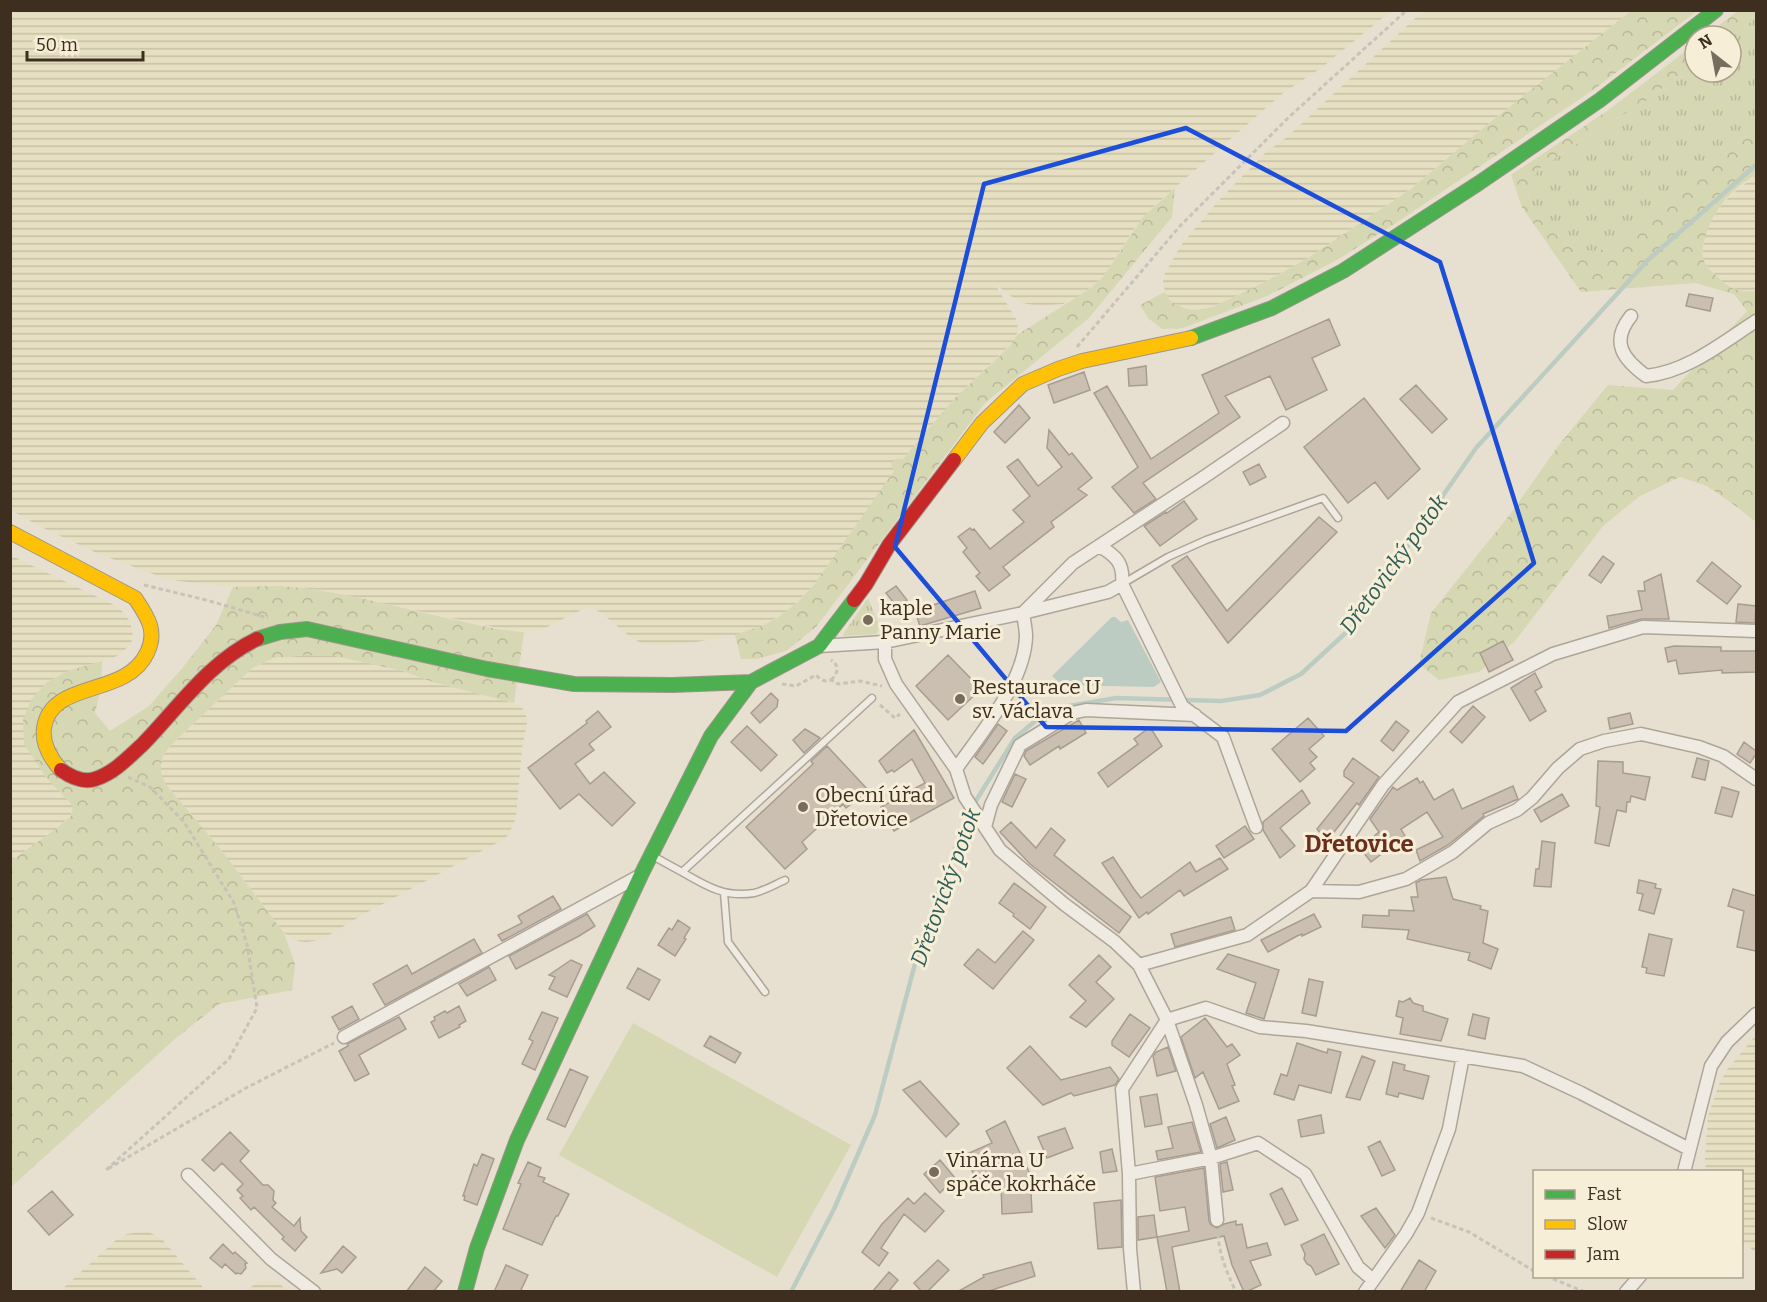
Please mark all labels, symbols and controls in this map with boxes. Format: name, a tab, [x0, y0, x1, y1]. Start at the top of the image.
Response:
scale bar	[27, 24, 142, 62]
north arrow	[1683, 24, 1743, 84]
text: N	[1695, 30, 1716, 53]
text: 50 m	[36, 34, 78, 56]
water label: Dřetovický potok	[1334, 488, 1454, 639]
place label: kaple Panny Marie	[880, 595, 1001, 645]
marker: kaple Panny Marie	[861, 613, 875, 627]
place label: Restaurace U sv. Václava	[972, 674, 1101, 724]
marker: Restaurace U sv. Václava	[953, 692, 967, 706]
place label: Obecní úřad Dřetovice	[815, 782, 934, 832]
marker: Obecní úřad Dřetovice	[796, 800, 810, 814]
water label: Dřetovický potok	[904, 804, 987, 970]
district label: Dřetovice	[1304, 830, 1414, 858]
place label: Vinárna U spáče kokrháče	[946, 1147, 1096, 1197]
marker: Vinárna U spáče kokrháče	[927, 1165, 941, 1179]
legend	[1533, 1170, 1743, 1278]
text: Fast	[1587, 1183, 1622, 1205]
text: Slow	[1587, 1213, 1628, 1235]
text: Jam	[1586, 1243, 1620, 1265]

